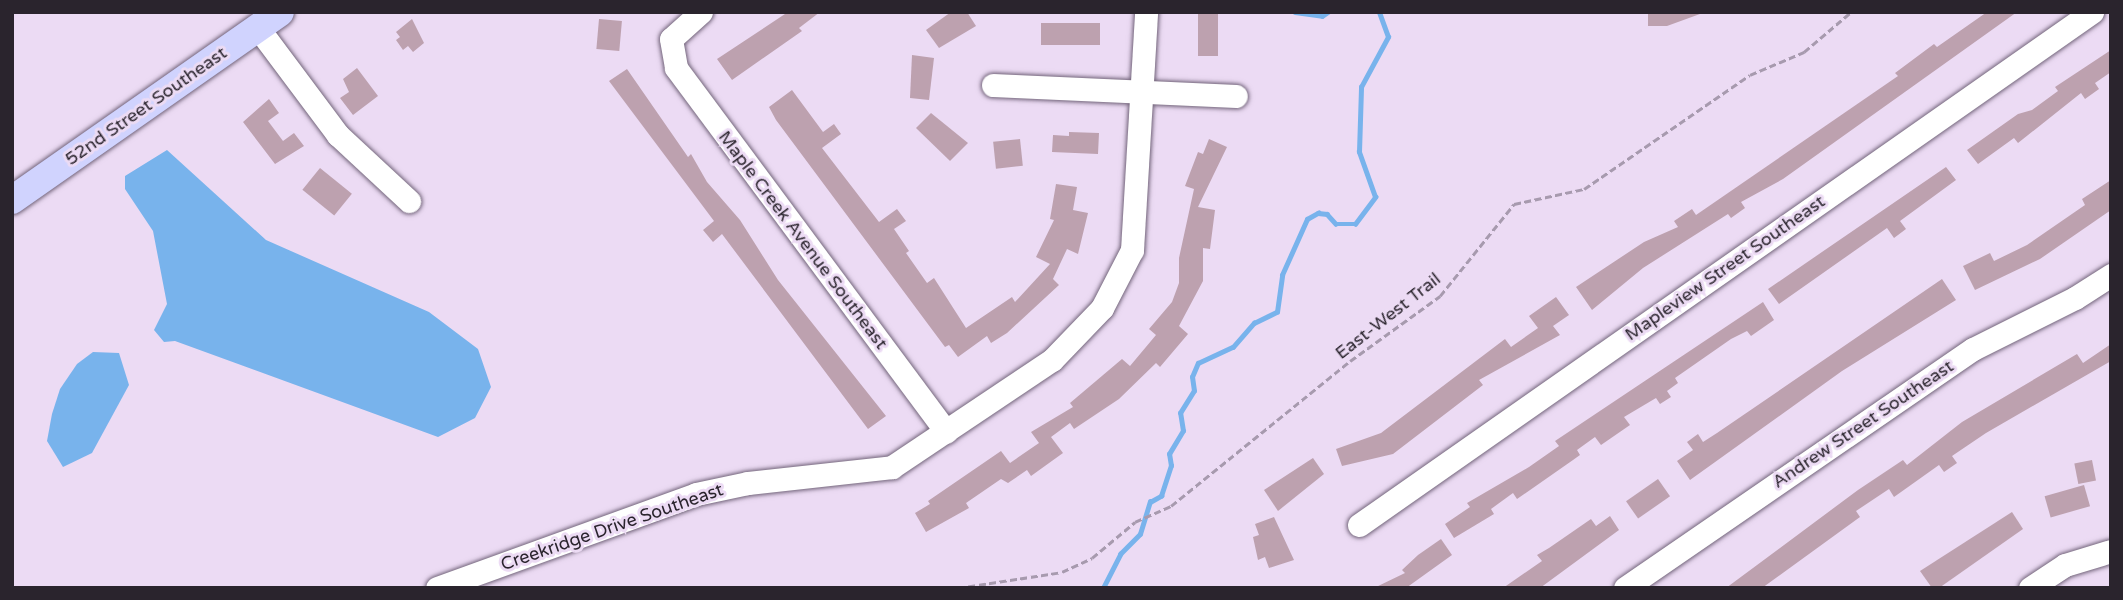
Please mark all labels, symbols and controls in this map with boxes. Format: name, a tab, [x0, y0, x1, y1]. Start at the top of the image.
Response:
street label: 52nd Street Southeast	[61, 42, 231, 170]
street label: Maple Creek Avenue Southeast	[714, 127, 892, 353]
street label: Mapleview Street Southeast	[1621, 191, 1829, 345]
street label: East-West Trail	[1331, 268, 1445, 364]
street label: Andrew Street Southeast	[1768, 355, 1958, 493]
street label: Creekridge Drive Southeast	[498, 479, 726, 575]

